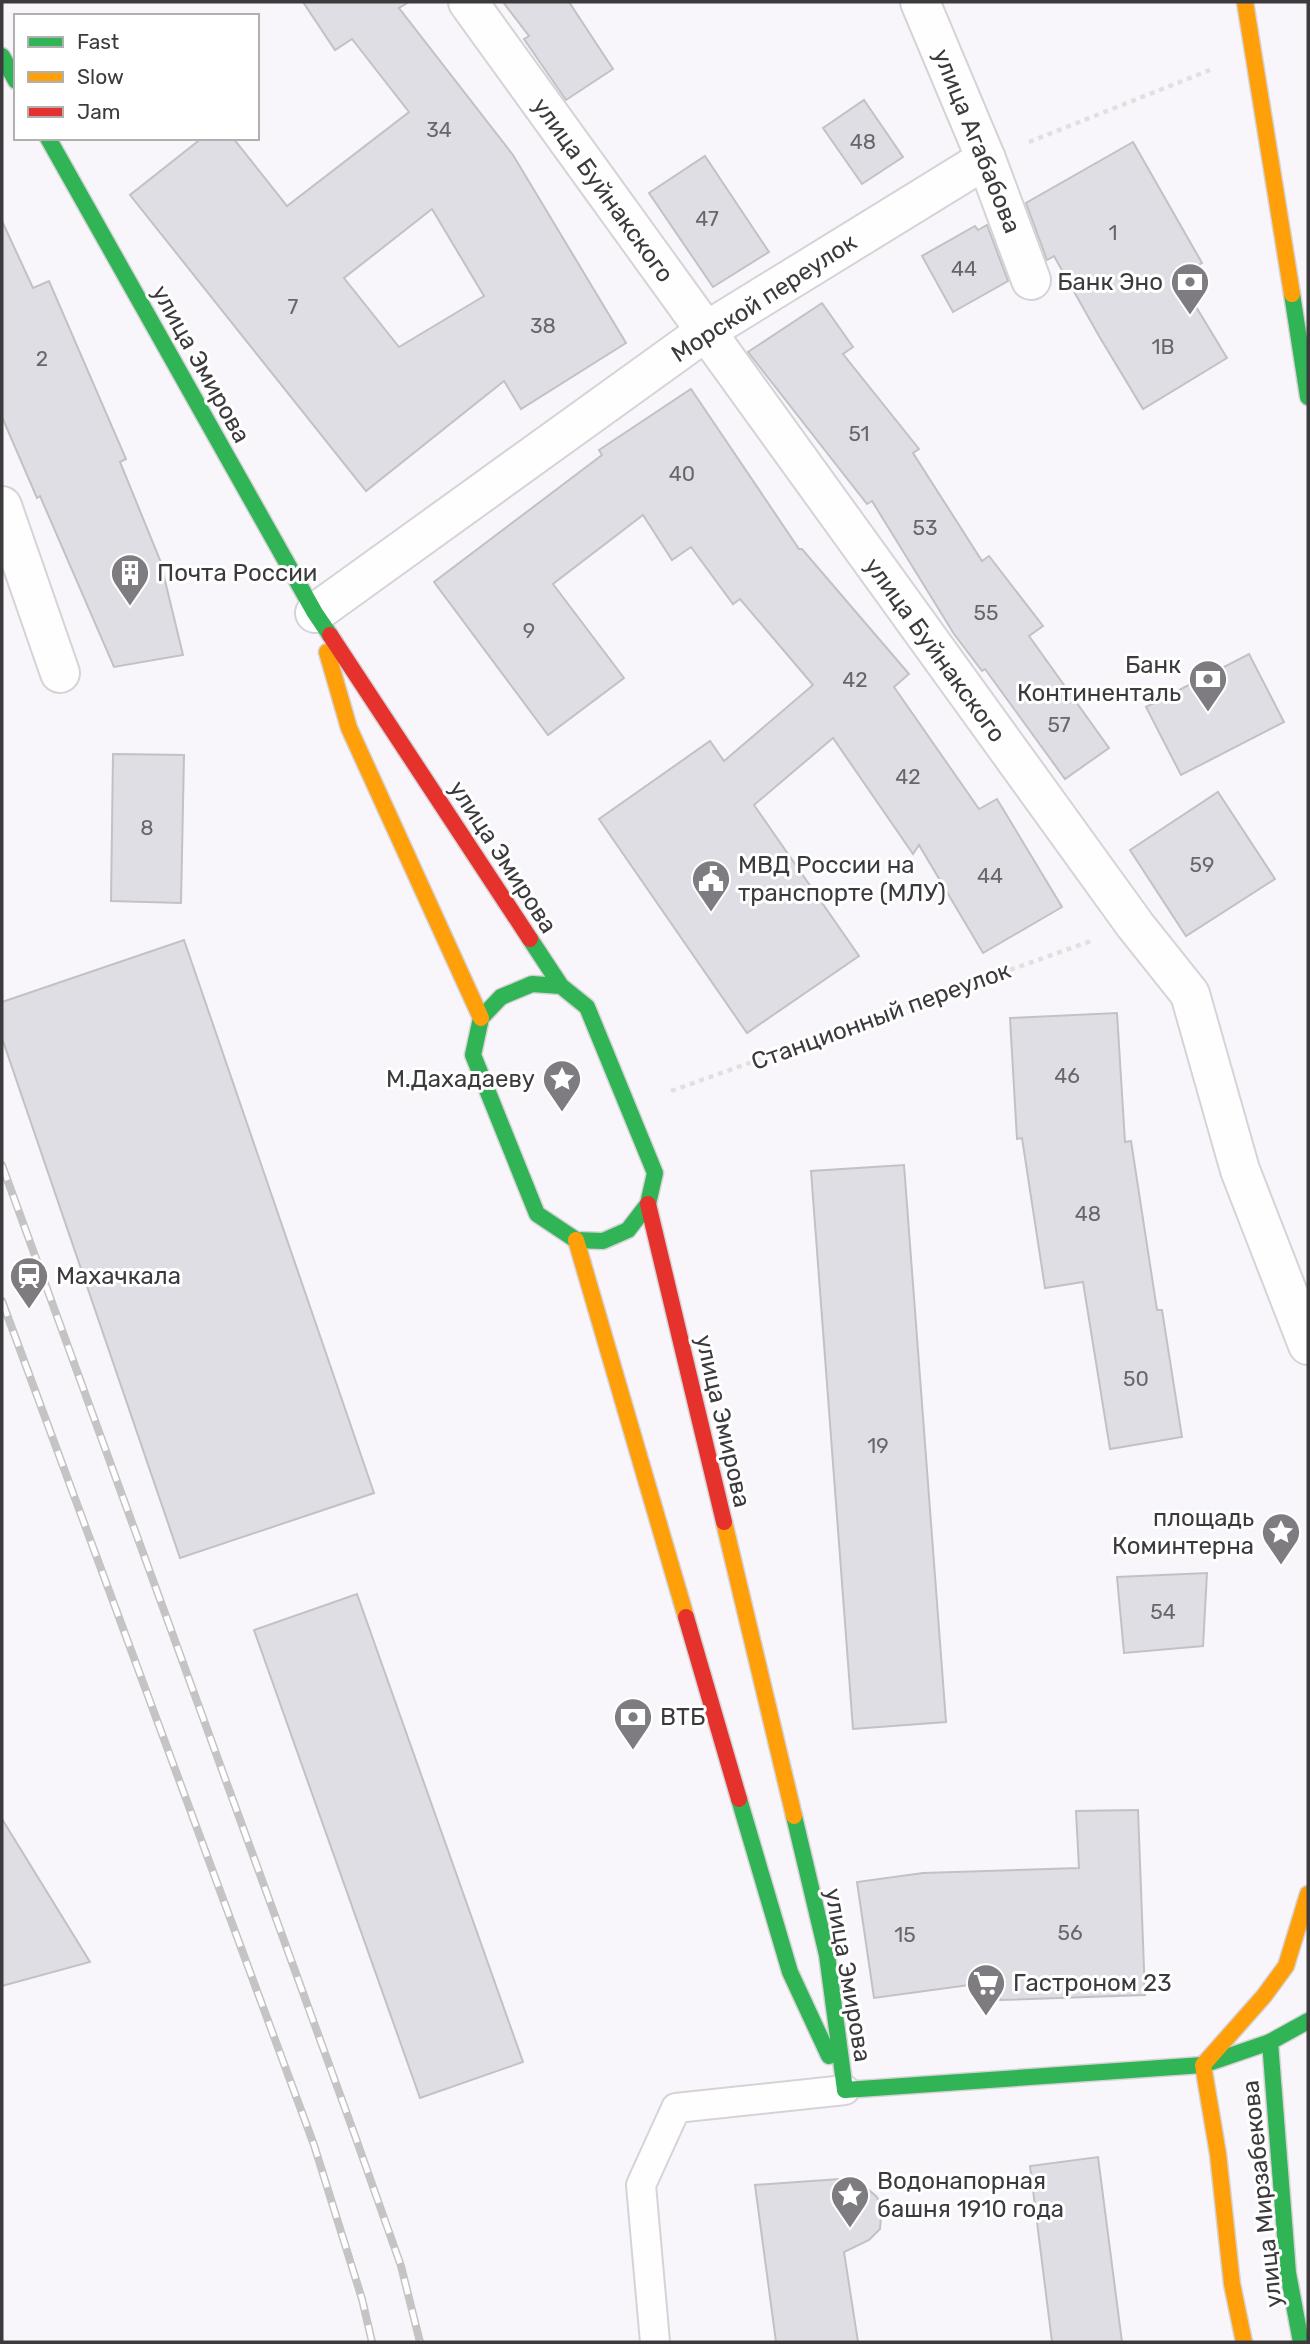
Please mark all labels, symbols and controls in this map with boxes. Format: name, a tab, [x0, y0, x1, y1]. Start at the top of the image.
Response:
legend	[14, 14, 259, 140]
text: Fast	[77, 29, 119, 54]
street label: улица Агабабова	[927, 45, 1027, 237]
text: Slow	[77, 64, 124, 89]
street label: улица Буйнакского	[527, 92, 679, 288]
text: Jam	[77, 99, 121, 124]
house number: 34	[426, 117, 452, 142]
house number: 48	[850, 129, 876, 154]
house number: 47	[695, 206, 719, 231]
house number: 1	[1109, 220, 1118, 245]
street label: Морской переулок	[666, 228, 862, 368]
house number: 44	[951, 256, 977, 281]
bank icon: Банк Эно	[1169, 261, 1211, 316]
place label: Банк Эно	[1057, 268, 1163, 296]
street label: улица Эмирова	[146, 280, 256, 448]
house number: 7	[288, 294, 299, 319]
house number: 38	[530, 313, 556, 338]
house number: 1В	[1151, 334, 1175, 359]
house number: 2	[36, 346, 48, 371]
house number: 51	[848, 421, 870, 446]
house number: 40	[669, 461, 695, 486]
house number: 53	[912, 515, 938, 540]
building icon: Почта России	[109, 552, 151, 607]
street label: улица Буйнакского	[859, 552, 1011, 748]
place label: Почта России	[157, 559, 317, 587]
house number: 55	[974, 600, 998, 625]
house number: 9	[523, 618, 535, 643]
place label: Банк Континенталь	[1017, 651, 1181, 707]
bank icon: Банк Континенталь	[1187, 658, 1229, 713]
house number: 42	[842, 667, 868, 692]
house number: 57	[1047, 712, 1071, 737]
house number: 42	[895, 764, 921, 789]
street label: улица Эмирова	[443, 776, 563, 938]
house number: 8	[140, 815, 154, 840]
place label: МВД России на транспорте (МЛУ)	[738, 851, 946, 907]
house number: 59	[1190, 852, 1214, 877]
public building icon: МВД России на транспорте (МЛУ)	[690, 858, 732, 913]
house number: 44	[977, 863, 1003, 888]
street label: Станционный переулок	[747, 956, 1015, 1076]
place icon: М.Дахадаеву	[541, 1058, 583, 1113]
house number: 46	[1054, 1063, 1080, 1088]
place label: М.Дахадаеву	[386, 1065, 535, 1093]
house number: 48	[1075, 1201, 1101, 1226]
station icon: Махачкала	[8, 1255, 50, 1310]
place label: Махачкала	[56, 1262, 181, 1290]
street label: улица Эмирова	[690, 1332, 756, 1510]
house number: 50	[1123, 1366, 1149, 1391]
house number: 19	[867, 1433, 889, 1458]
place label: площадь Коминтерна	[1112, 1504, 1254, 1560]
place icon: площадь Коминтерна	[1260, 1511, 1302, 1566]
house number: 54	[1150, 1599, 1176, 1624]
bank icon: ВТБ	[612, 1696, 654, 1751]
place label: ВТБ	[660, 1703, 705, 1731]
street label: улица Эмирова	[819, 1886, 877, 2064]
house number: 56	[1057, 1920, 1083, 1945]
house number: 15	[894, 1922, 916, 1947]
supermarket icon: Гастроном 23	[965, 1962, 1007, 2017]
place label: Гастроном 23	[1013, 1969, 1172, 1997]
street label: улица Мирзабекова	[1236, 2079, 1288, 2309]
place label: Водонапорная башня 1910 года	[877, 2167, 1064, 2223]
place icon: Водонапорная башня 1910 года	[829, 2174, 871, 2229]

